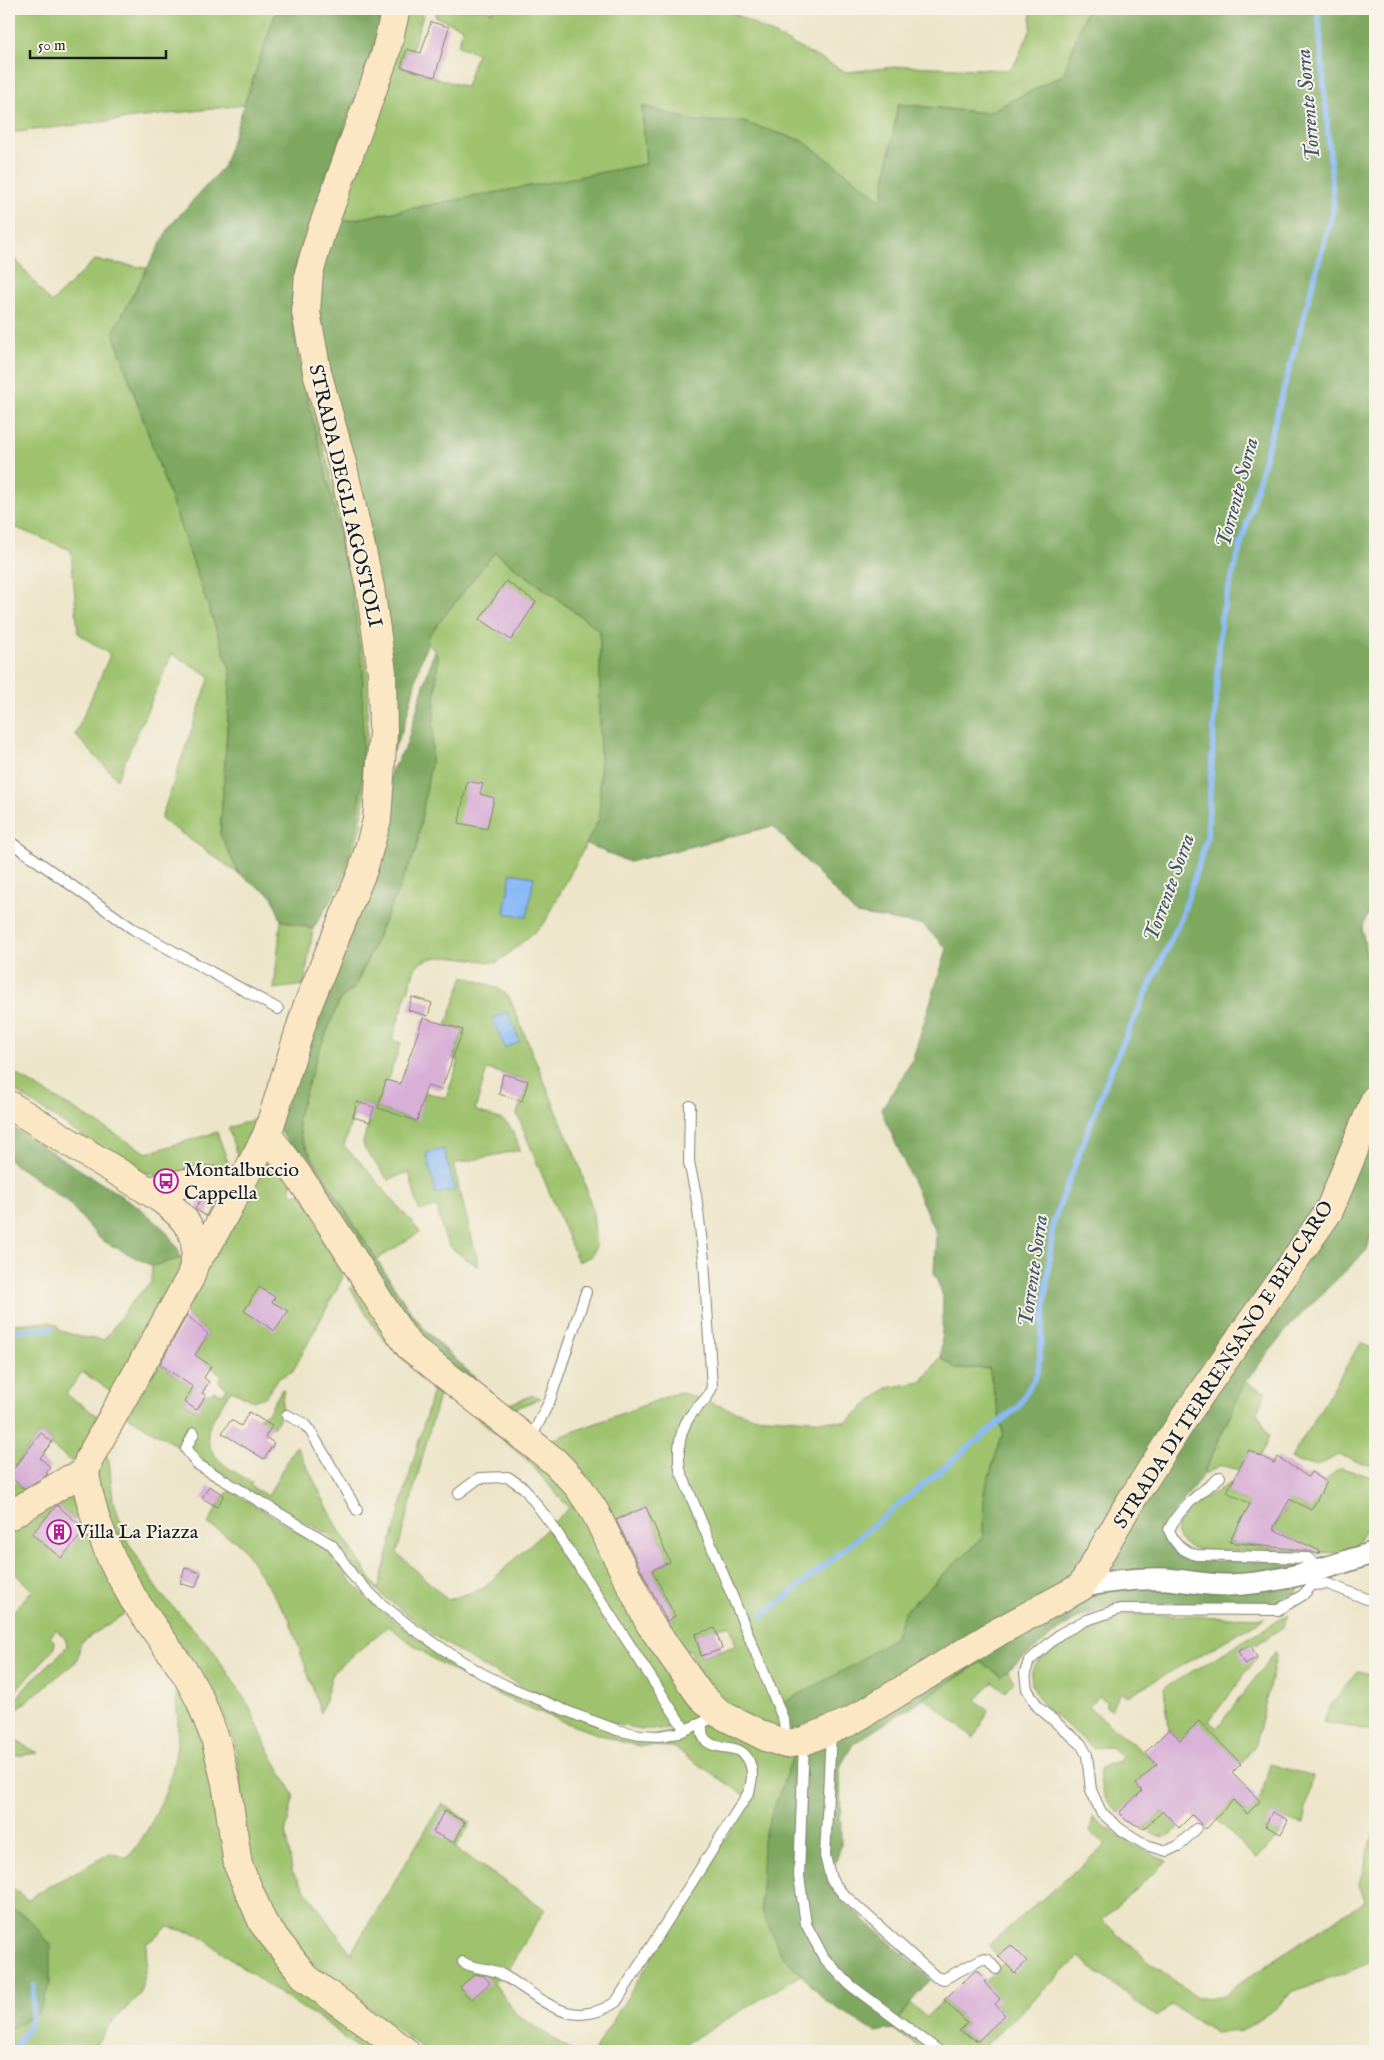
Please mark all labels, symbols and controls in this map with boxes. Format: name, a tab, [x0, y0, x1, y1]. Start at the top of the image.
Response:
scale bar	[30, 28, 166, 60]
text: 50 m	[38, 36, 66, 55]
water label: Torrente Sorra	[1291, 48, 1327, 162]
street label: STRADA DEGLI AGOSTOLI	[303, 362, 388, 630]
water label: Torrente Sorra	[1210, 435, 1266, 551]
water label: Torrente Sorra	[1138, 830, 1202, 946]
place label: Montalbuccio Cappella	[184, 1158, 299, 1206]
bus stop icon: Montalbuccio Cappella	[153, 1168, 179, 1194]
street label: STRADA DI TERRENSANO E BELCARO	[1108, 1196, 1340, 1534]
water label: Torrente Sorra	[1013, 1213, 1055, 1329]
building icon: Villa La Piazza	[46, 1519, 72, 1545]
place label: Villa La Piazza	[75, 1520, 199, 1545]

